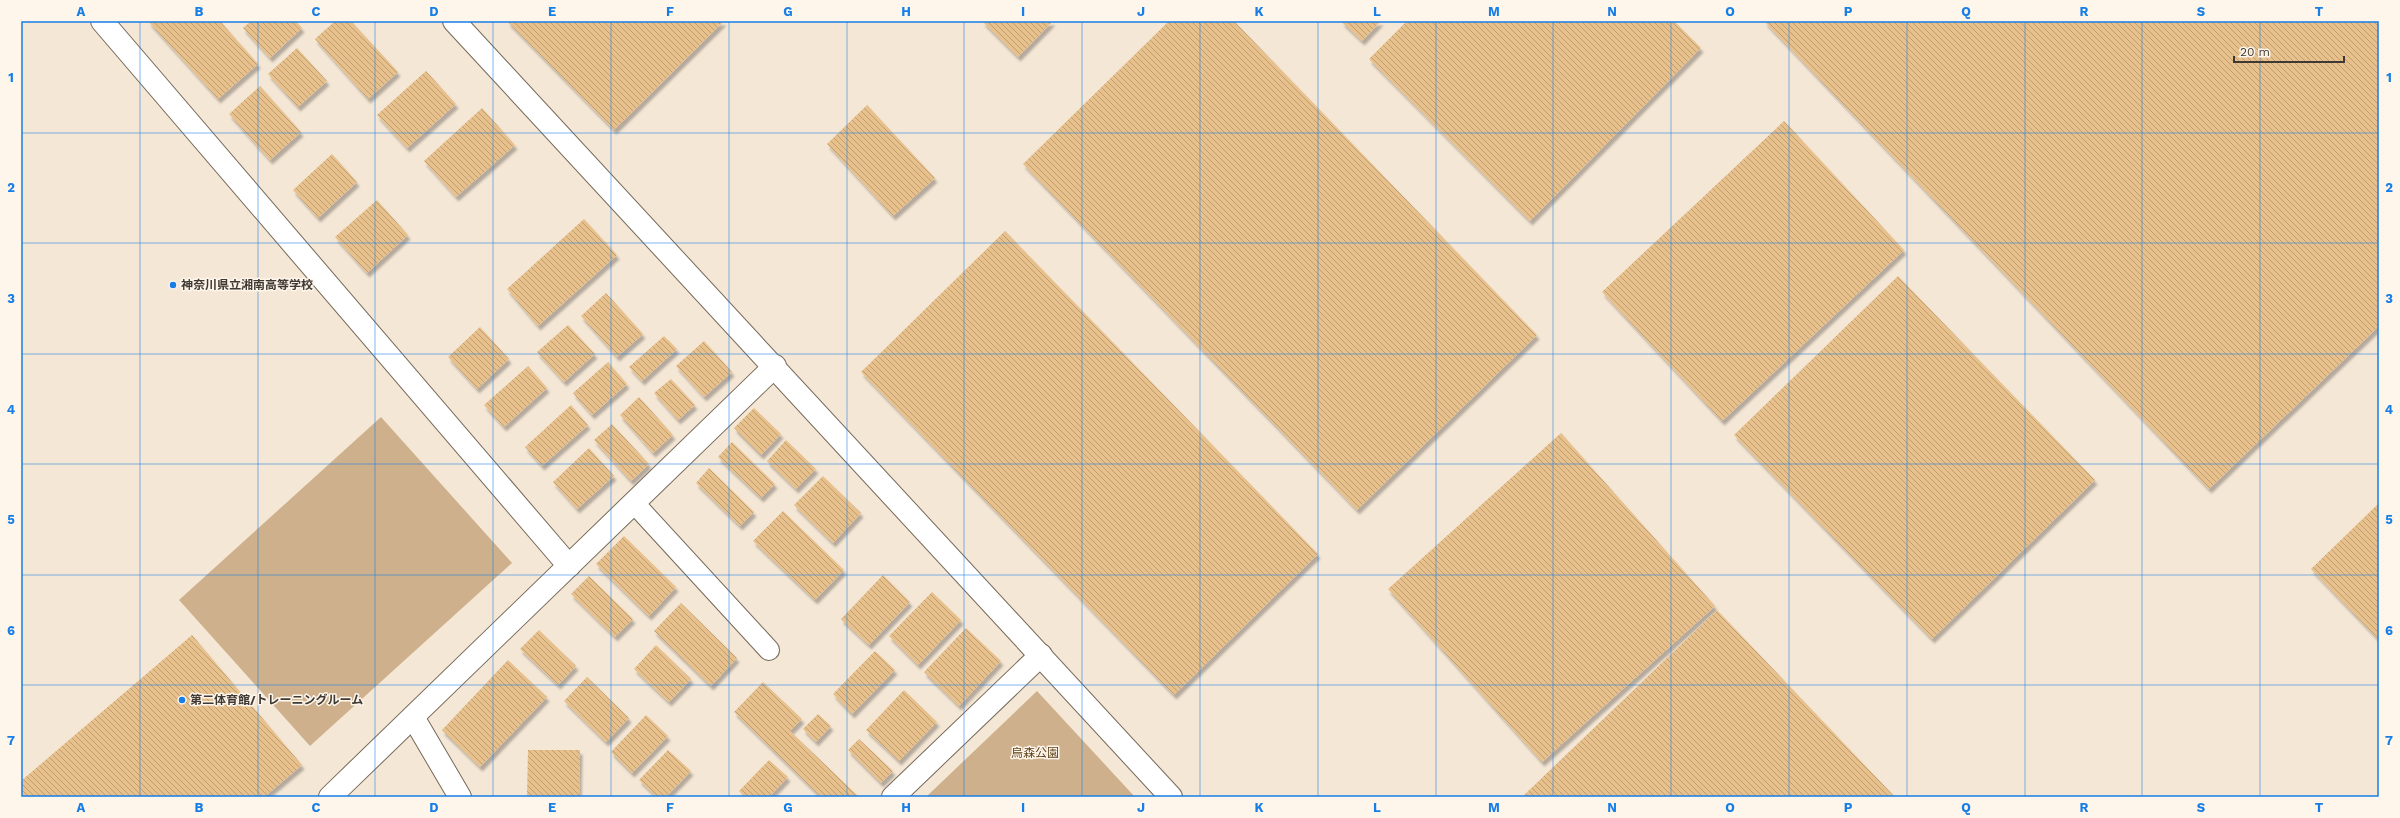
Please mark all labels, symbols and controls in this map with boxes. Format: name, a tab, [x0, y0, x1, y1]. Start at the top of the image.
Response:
text: A	[77, 4, 86, 19]
text: B	[195, 4, 204, 19]
text: C	[312, 4, 321, 19]
text: D	[429, 4, 439, 19]
text: E	[548, 4, 556, 19]
text: F	[666, 4, 674, 19]
text: G	[783, 4, 793, 19]
text: H	[901, 4, 911, 19]
text: I	[1021, 4, 1025, 19]
text: J	[1137, 4, 1145, 19]
text: K	[1254, 4, 1264, 19]
text: L	[1373, 4, 1381, 19]
text: M	[1488, 4, 1500, 19]
text: N	[1607, 4, 1617, 19]
text: O	[1725, 4, 1735, 19]
text: P	[1844, 4, 1853, 19]
text: Q	[1961, 4, 1971, 19]
text: R	[2080, 4, 2089, 19]
text: S	[2197, 4, 2206, 19]
text: T	[2315, 4, 2324, 19]
scale bar	[2234, 38, 2344, 64]
text: 20 m	[2240, 45, 2270, 59]
text: 1	[8, 70, 14, 85]
text: 1	[2386, 70, 2392, 85]
text: 2	[7, 180, 15, 195]
text: 2	[2385, 180, 2393, 195]
place label: 神奈川県立湘南高等学校	[181, 278, 313, 292]
marker: 神奈川県立湘南高等学校	[168, 280, 178, 290]
text: 3	[7, 291, 15, 306]
text: 3	[2385, 291, 2393, 306]
text: 4	[7, 402, 16, 417]
text: 4	[2385, 402, 2394, 417]
text: 5	[7, 512, 15, 527]
text: 5	[2385, 512, 2393, 527]
text: 6	[7, 623, 15, 638]
text: 6	[2385, 623, 2393, 638]
place label: 第二体育館/トレーニングルーム	[190, 693, 363, 707]
marker: 第二体育館/トレーニングルーム	[177, 695, 187, 705]
text: 7	[7, 733, 15, 748]
text: 7	[2385, 733, 2393, 748]
park label: 烏森公園	[1011, 746, 1059, 760]
text: A	[77, 800, 86, 815]
text: B	[195, 800, 204, 815]
text: C	[312, 800, 321, 815]
text: D	[429, 800, 439, 815]
text: E	[548, 800, 556, 815]
text: F	[666, 800, 674, 815]
text: G	[783, 800, 793, 815]
text: H	[901, 800, 911, 815]
text: I	[1021, 800, 1025, 815]
text: J	[1137, 800, 1145, 815]
text: K	[1254, 800, 1264, 815]
text: L	[1373, 800, 1381, 815]
text: M	[1488, 800, 1500, 815]
text: N	[1607, 800, 1617, 815]
text: O	[1725, 800, 1735, 815]
text: P	[1844, 800, 1853, 815]
text: Q	[1961, 800, 1971, 815]
text: R	[2080, 800, 2089, 815]
text: S	[2197, 800, 2206, 815]
text: T	[2315, 800, 2324, 815]

